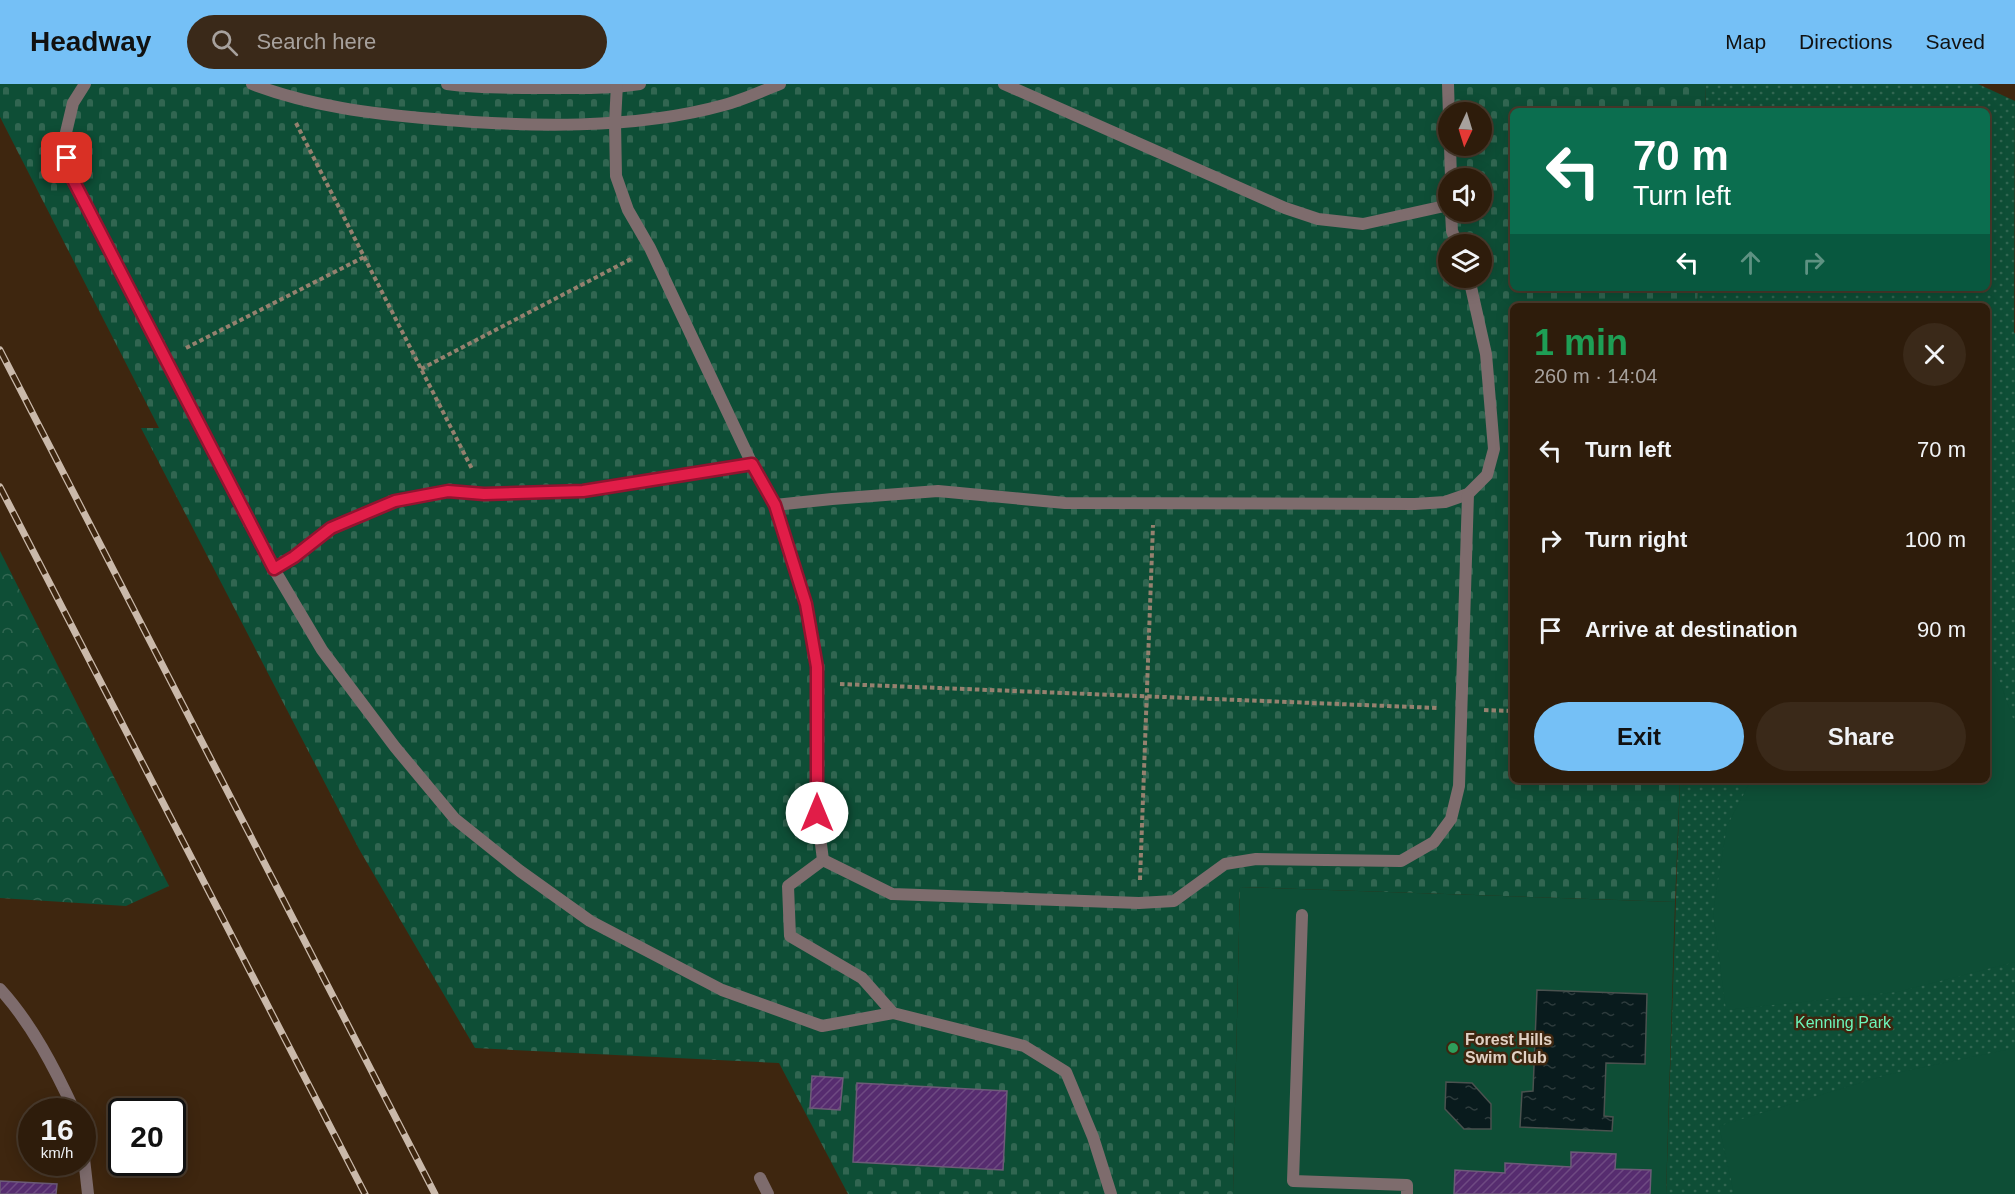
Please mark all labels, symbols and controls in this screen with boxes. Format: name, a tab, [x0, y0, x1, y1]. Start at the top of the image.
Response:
search box	[187, 15, 607, 69]
text: Headway	[30, 26, 151, 57]
icon: search	[208, 26, 241, 59]
text: Search here	[256, 29, 376, 54]
text: Map	[1725, 30, 1766, 53]
text: Directions	[1799, 30, 1892, 53]
text: Saved	[1925, 30, 1985, 53]
north arrow	[1438, 102, 1492, 156]
map controls	[1438, 102, 1492, 288]
pin	[41, 132, 92, 183]
icon: left	[1534, 132, 1612, 210]
text: 70 m	[1633, 132, 1729, 179]
icon: arrive	[50, 141, 83, 174]
button: sound	[1438, 168, 1492, 222]
text: Turn left	[1633, 181, 1731, 211]
button: layers	[1438, 234, 1492, 288]
icon: left	[1671, 246, 1704, 279]
icon: ahead	[1734, 246, 1767, 279]
icon: right	[1797, 246, 1830, 279]
text: 1 min	[1534, 322, 1628, 363]
button: close	[1903, 323, 1966, 386]
text: 260 m · 14:04	[1534, 365, 1657, 387]
icon: left	[1534, 434, 1567, 467]
text: Turn left	[1585, 437, 1671, 462]
text: 70 m	[1917, 437, 1966, 462]
icon: right	[1534, 524, 1567, 557]
text: Turn right	[1585, 527, 1687, 552]
text: 100 m	[1905, 527, 1966, 552]
icon: arrive	[1534, 614, 1567, 647]
text: Arrive at destination	[1585, 617, 1798, 642]
text: 90 m	[1917, 617, 1966, 642]
button: Exit	[1534, 702, 1744, 771]
button: Share	[1756, 702, 1966, 771]
position arrow	[785, 781, 849, 845]
park label: Kenning Park	[1795, 1014, 1892, 1031]
place label: Forest Hills Swim Club	[1465, 1031, 1552, 1066]
marker: Forest Hills Swim Club	[1446, 1041, 1460, 1055]
speed limit sign: 20	[108, 1098, 186, 1176]
text: 16	[40, 1113, 74, 1146]
text: km/h	[41, 1144, 73, 1161]

